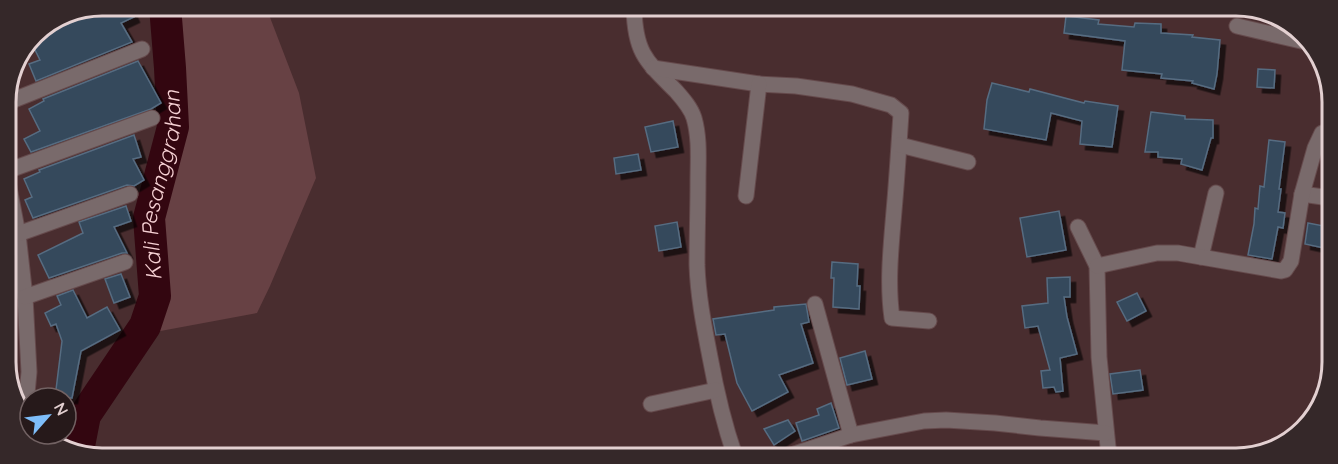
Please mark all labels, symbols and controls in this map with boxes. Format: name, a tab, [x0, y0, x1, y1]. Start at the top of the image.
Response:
water label: Kali Pesanggrahan	[134, 89, 187, 282]
north arrow	[18, 386, 78, 446]
text: N	[50, 399, 73, 419]

